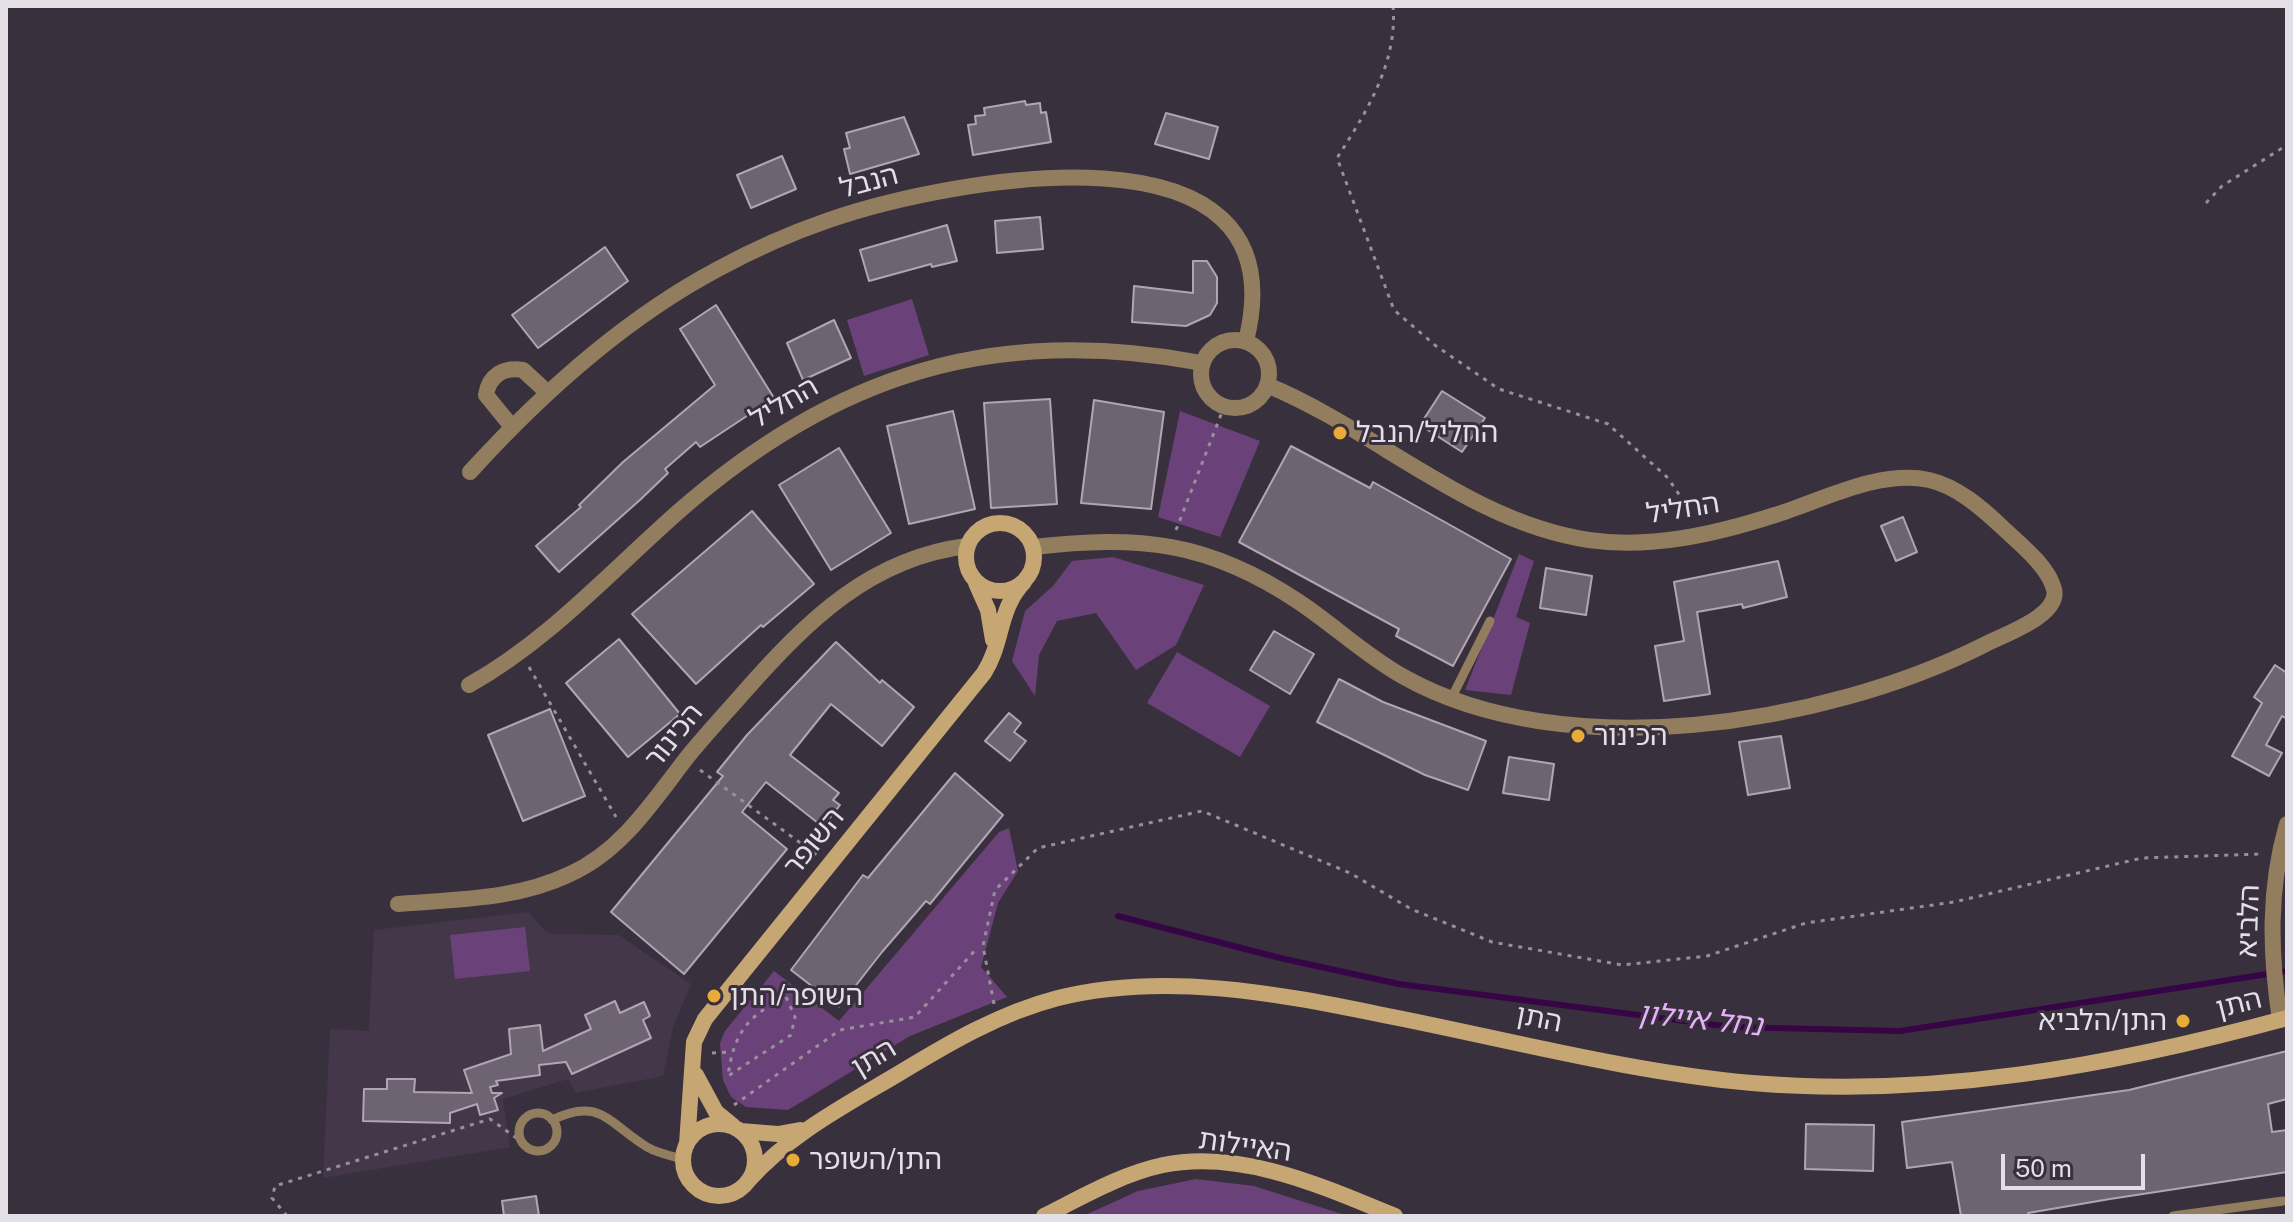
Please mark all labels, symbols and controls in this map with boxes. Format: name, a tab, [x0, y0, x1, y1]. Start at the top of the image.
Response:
street label: הנבל	[836, 158, 902, 206]
street label: החליל	[744, 370, 824, 436]
place label: החליל/הנבל	[1356, 416, 1498, 450]
marker: החליל/הנבל	[1331, 424, 1349, 442]
street label: החליל	[1644, 487, 1722, 531]
street label: הכינור	[638, 697, 710, 775]
place label: הכינור	[1594, 719, 1668, 753]
marker: הכינור	[1569, 727, 1587, 745]
street label: השופר	[777, 801, 851, 883]
street label: הלביא	[2231, 884, 2267, 958]
place label: השופר/התן	[730, 979, 863, 1013]
street label: התן	[2213, 982, 2265, 1026]
marker: השופר/התן	[705, 987, 723, 1005]
water label: נחל איילון	[1636, 996, 1764, 1044]
street label: התן	[1513, 998, 1565, 1040]
place label: התן/הלביא	[2038, 1004, 2167, 1038]
marker: התן/הלביא	[2174, 1012, 2192, 1030]
street label: התן	[846, 1032, 902, 1084]
street label: האיילות	[1196, 1123, 1294, 1169]
scale bar	[2005, 1138, 2149, 1188]
place label: התן/השופר	[809, 1143, 942, 1177]
marker: התן/השופר	[784, 1151, 802, 1169]
text: 50 m	[2015, 1154, 2072, 1182]

